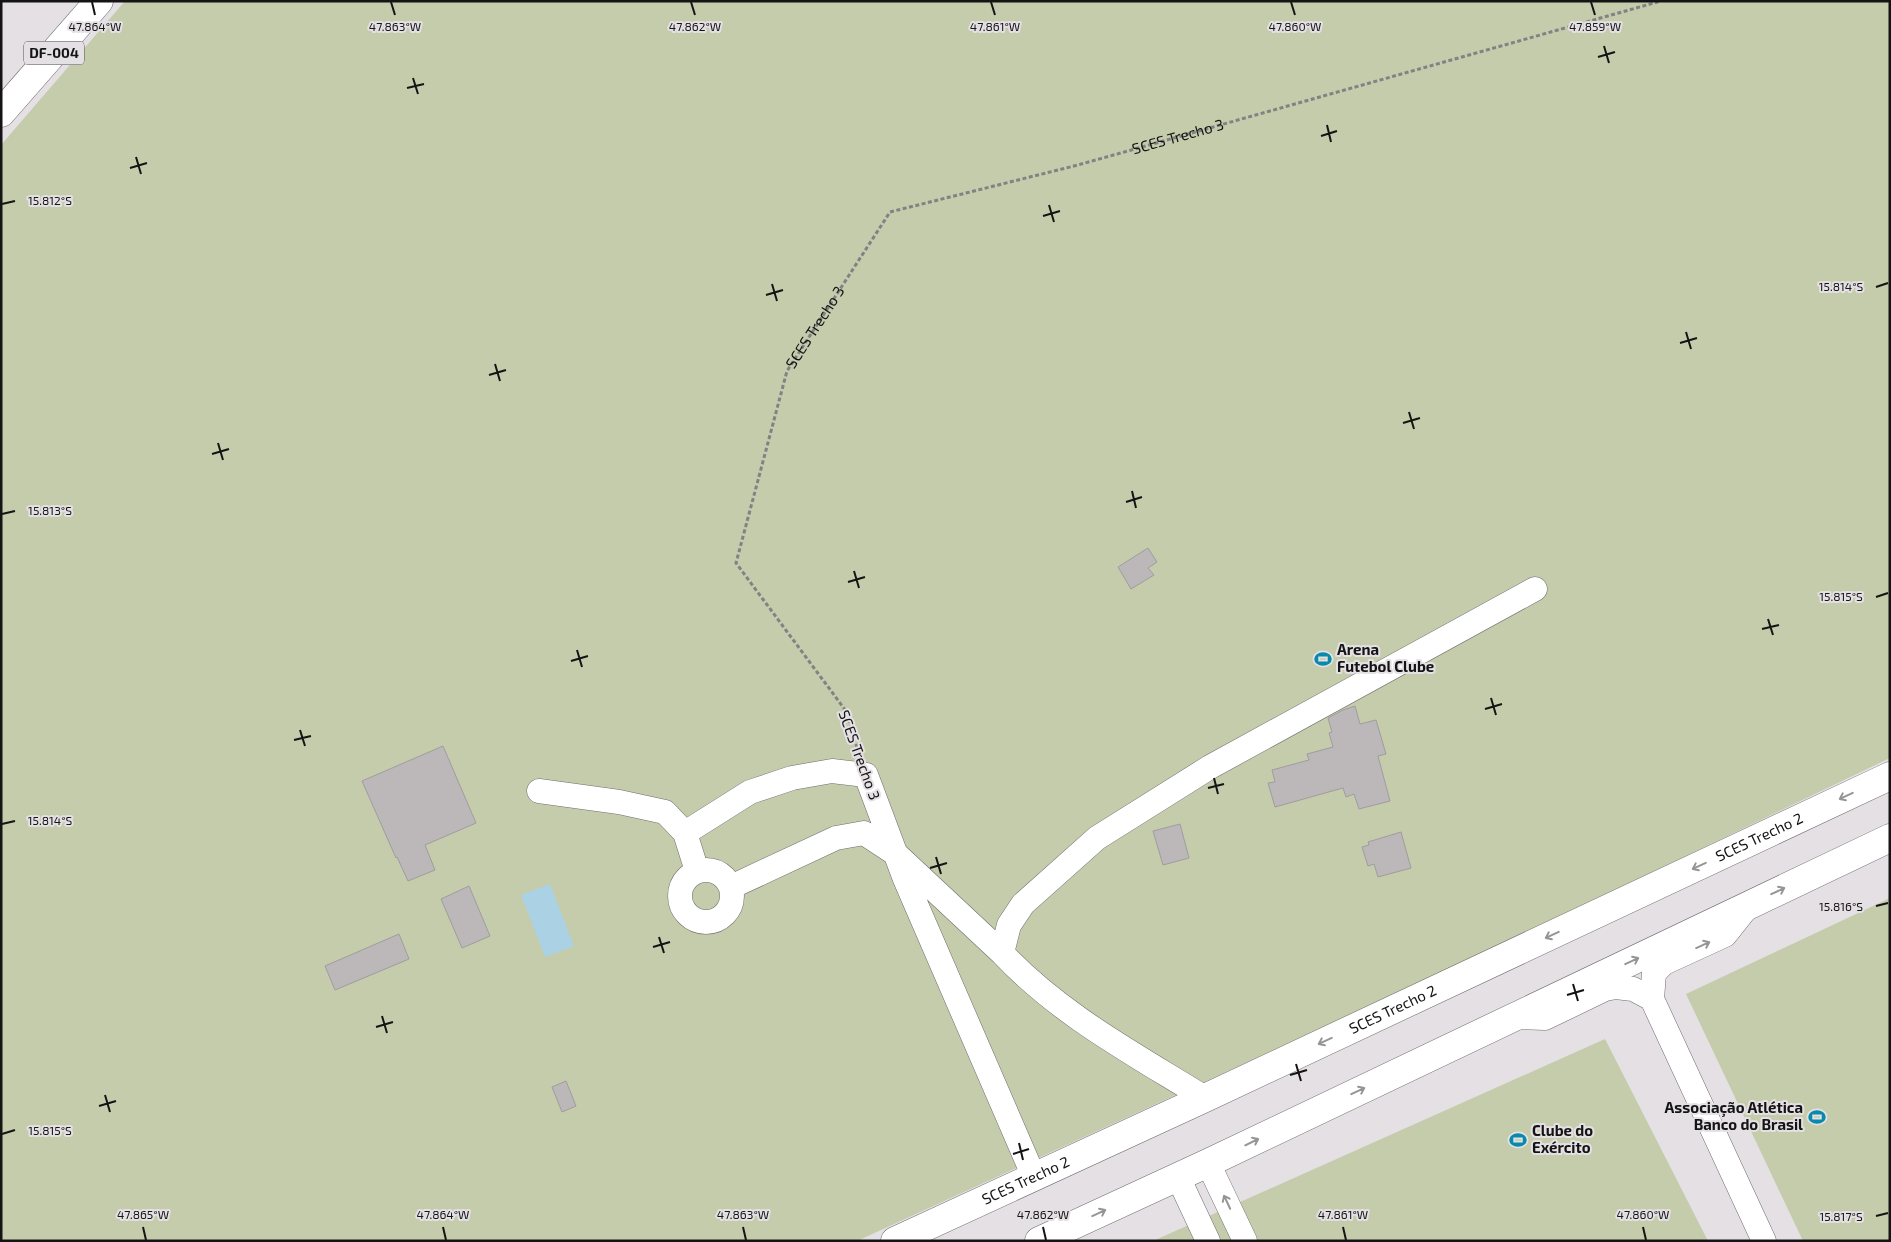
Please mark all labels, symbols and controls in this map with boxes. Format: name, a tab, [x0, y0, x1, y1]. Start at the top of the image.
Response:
text: 47.864°W	[69, 19, 121, 33]
text: 47.863°W	[369, 19, 421, 33]
text: 47.862°W	[669, 19, 721, 33]
text: 47.861°W	[970, 19, 1020, 33]
text: 47.860°W	[1269, 19, 1321, 33]
text: 47.859°W	[1569, 19, 1621, 33]
road number: DF-004	[24, 42, 84, 64]
street label: SCES Trecho 3	[1130, 114, 1225, 157]
text: 15.812°S	[28, 193, 72, 207]
text: 15.814°S	[1819, 279, 1864, 293]
street label: SCES Trecho 3	[781, 282, 848, 371]
text: 15.813°S	[28, 503, 72, 517]
text: 15.815°S	[1819, 589, 1863, 603]
place label: Arena Futebol Clube	[1337, 640, 1434, 675]
sports icon: Arena Futebol Clube	[1313, 649, 1333, 669]
street label: SCES Trecho 3	[835, 707, 885, 802]
one-way arrow	[1839, 792, 1854, 802]
street label: SCES Trecho 2	[1712, 808, 1806, 865]
text: 15.814°S	[28, 813, 73, 827]
one-way arrow	[1692, 861, 1707, 871]
one-way arrow	[1770, 886, 1785, 895]
text: 15.816°S	[1819, 899, 1863, 913]
one-way arrow	[1544, 930, 1559, 940]
one-way arrow	[1695, 939, 1710, 949]
one-way arrow	[1624, 956, 1639, 966]
street label: SCES Trecho 2	[1346, 981, 1439, 1037]
one-way arrow	[1318, 1037, 1333, 1046]
one-way arrow	[1351, 1086, 1366, 1096]
place label: Associação Atlética Banco do Brasil	[1665, 1098, 1803, 1133]
sports icon: Associação Atlética Banco do Brasil	[1807, 1107, 1827, 1127]
place label: Clube do Exército	[1532, 1121, 1593, 1156]
text: 15.815°S	[28, 1123, 72, 1137]
sports icon: Clube do Exército	[1508, 1130, 1528, 1150]
one-way arrow	[1244, 1137, 1259, 1146]
street label: SCES Trecho 2	[979, 1152, 1072, 1208]
one-way arrow	[1221, 1195, 1231, 1210]
text: 47.865°W	[117, 1207, 169, 1221]
text: 47.864°W	[417, 1207, 469, 1221]
text: 47.863°W	[717, 1207, 769, 1221]
text: 47.862°W	[1017, 1207, 1069, 1221]
text: 47.861°W	[1318, 1207, 1368, 1221]
text: 47.860°W	[1617, 1207, 1669, 1221]
one-way arrow	[1091, 1208, 1106, 1217]
text: 15.817°S	[1819, 1209, 1863, 1223]

